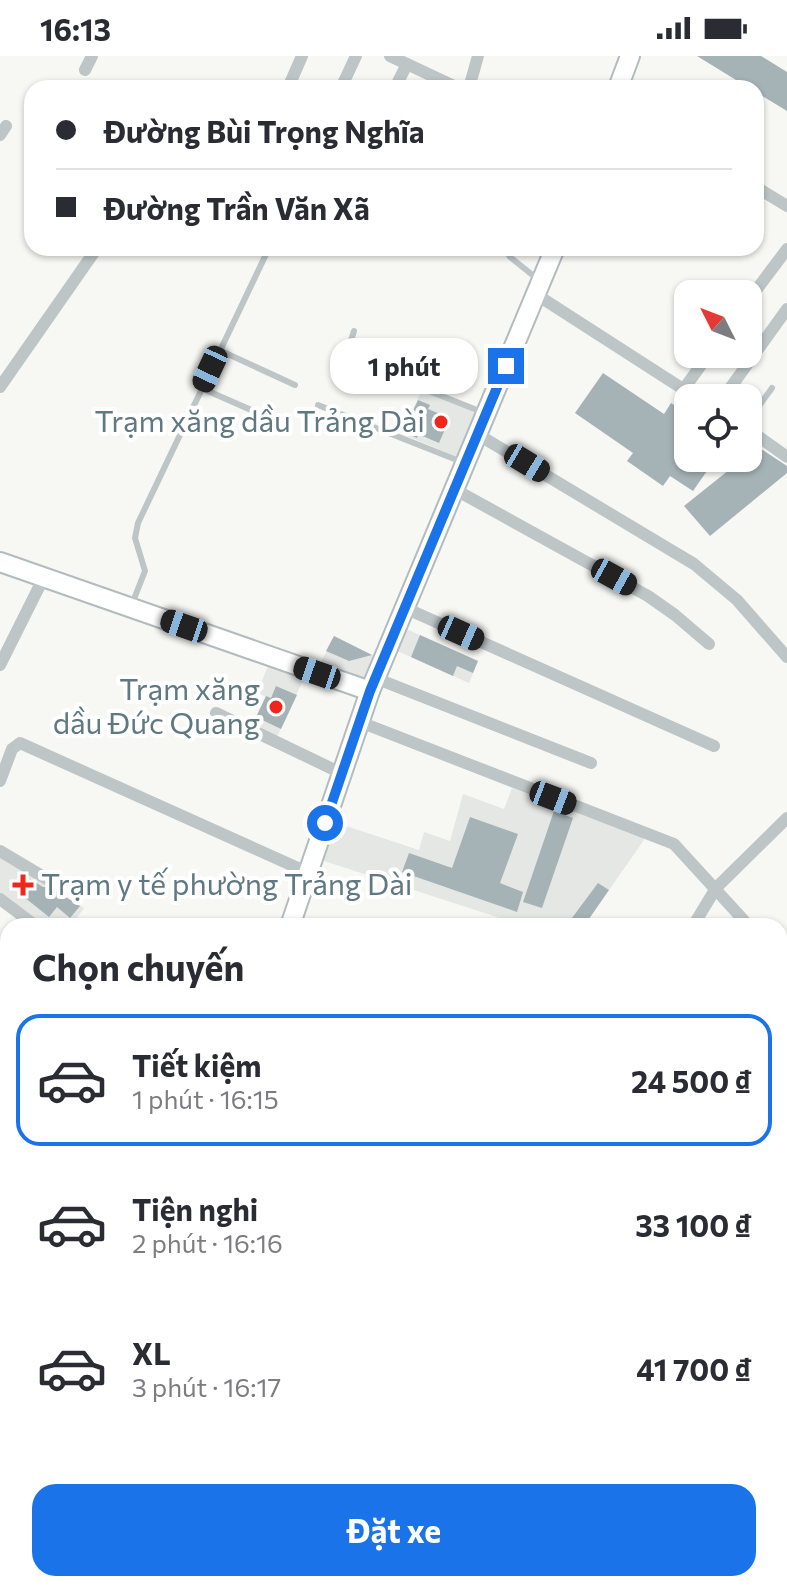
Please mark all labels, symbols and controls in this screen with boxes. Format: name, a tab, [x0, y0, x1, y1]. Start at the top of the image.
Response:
text: 16:13	[40, 10, 111, 47]
text: Đường Bùi Trọng Nghĩa	[104, 112, 425, 149]
text: Đường Trần Văn Xã	[104, 189, 370, 226]
north arrow	[674, 280, 762, 368]
map controls	[674, 280, 762, 472]
callout: 1 phút	[330, 338, 478, 394]
car	[189, 342, 231, 396]
route end	[488, 348, 524, 384]
text: 1 phút	[368, 350, 440, 381]
button: locate	[674, 384, 762, 472]
place label: Trạm xăng dầu Trảng Dài	[95, 401, 425, 438]
marker: Trạm xăng dầu Trảng Dài	[432, 413, 450, 431]
car	[500, 440, 554, 486]
car	[587, 555, 641, 599]
car	[157, 607, 211, 645]
car	[434, 612, 488, 654]
car	[290, 654, 344, 692]
place label: Trạm xăng dầu Đức Quang	[53, 669, 260, 740]
marker: Trạm xăng dầu Đức Quang	[267, 698, 285, 716]
car	[526, 778, 580, 818]
route start	[307, 805, 343, 841]
place label: Trạm y tế phường Trảng Dài	[41, 864, 412, 901]
marker: Trạm y tế phường Trảng Dài	[12, 874, 34, 896]
text: Chọn chuyến	[32, 944, 244, 988]
icon: car	[36, 1044, 108, 1116]
text: Tiết kiệm	[132, 1046, 261, 1083]
text: 24 500 ₫	[631, 1062, 752, 1099]
text: 1 phút · 16:15	[132, 1083, 279, 1114]
icon: car	[36, 1188, 108, 1260]
text: Tiện nghi	[132, 1190, 258, 1227]
text: 33 100 ₫	[635, 1206, 752, 1243]
text: 2 phút · 16:16	[132, 1227, 283, 1258]
icon: car	[36, 1332, 108, 1404]
text: XL	[132, 1334, 171, 1371]
text: 41 700 ₫	[636, 1350, 752, 1387]
text: 3 phút · 16:17	[132, 1371, 281, 1402]
button: Đặt xe	[32, 1484, 756, 1576]

